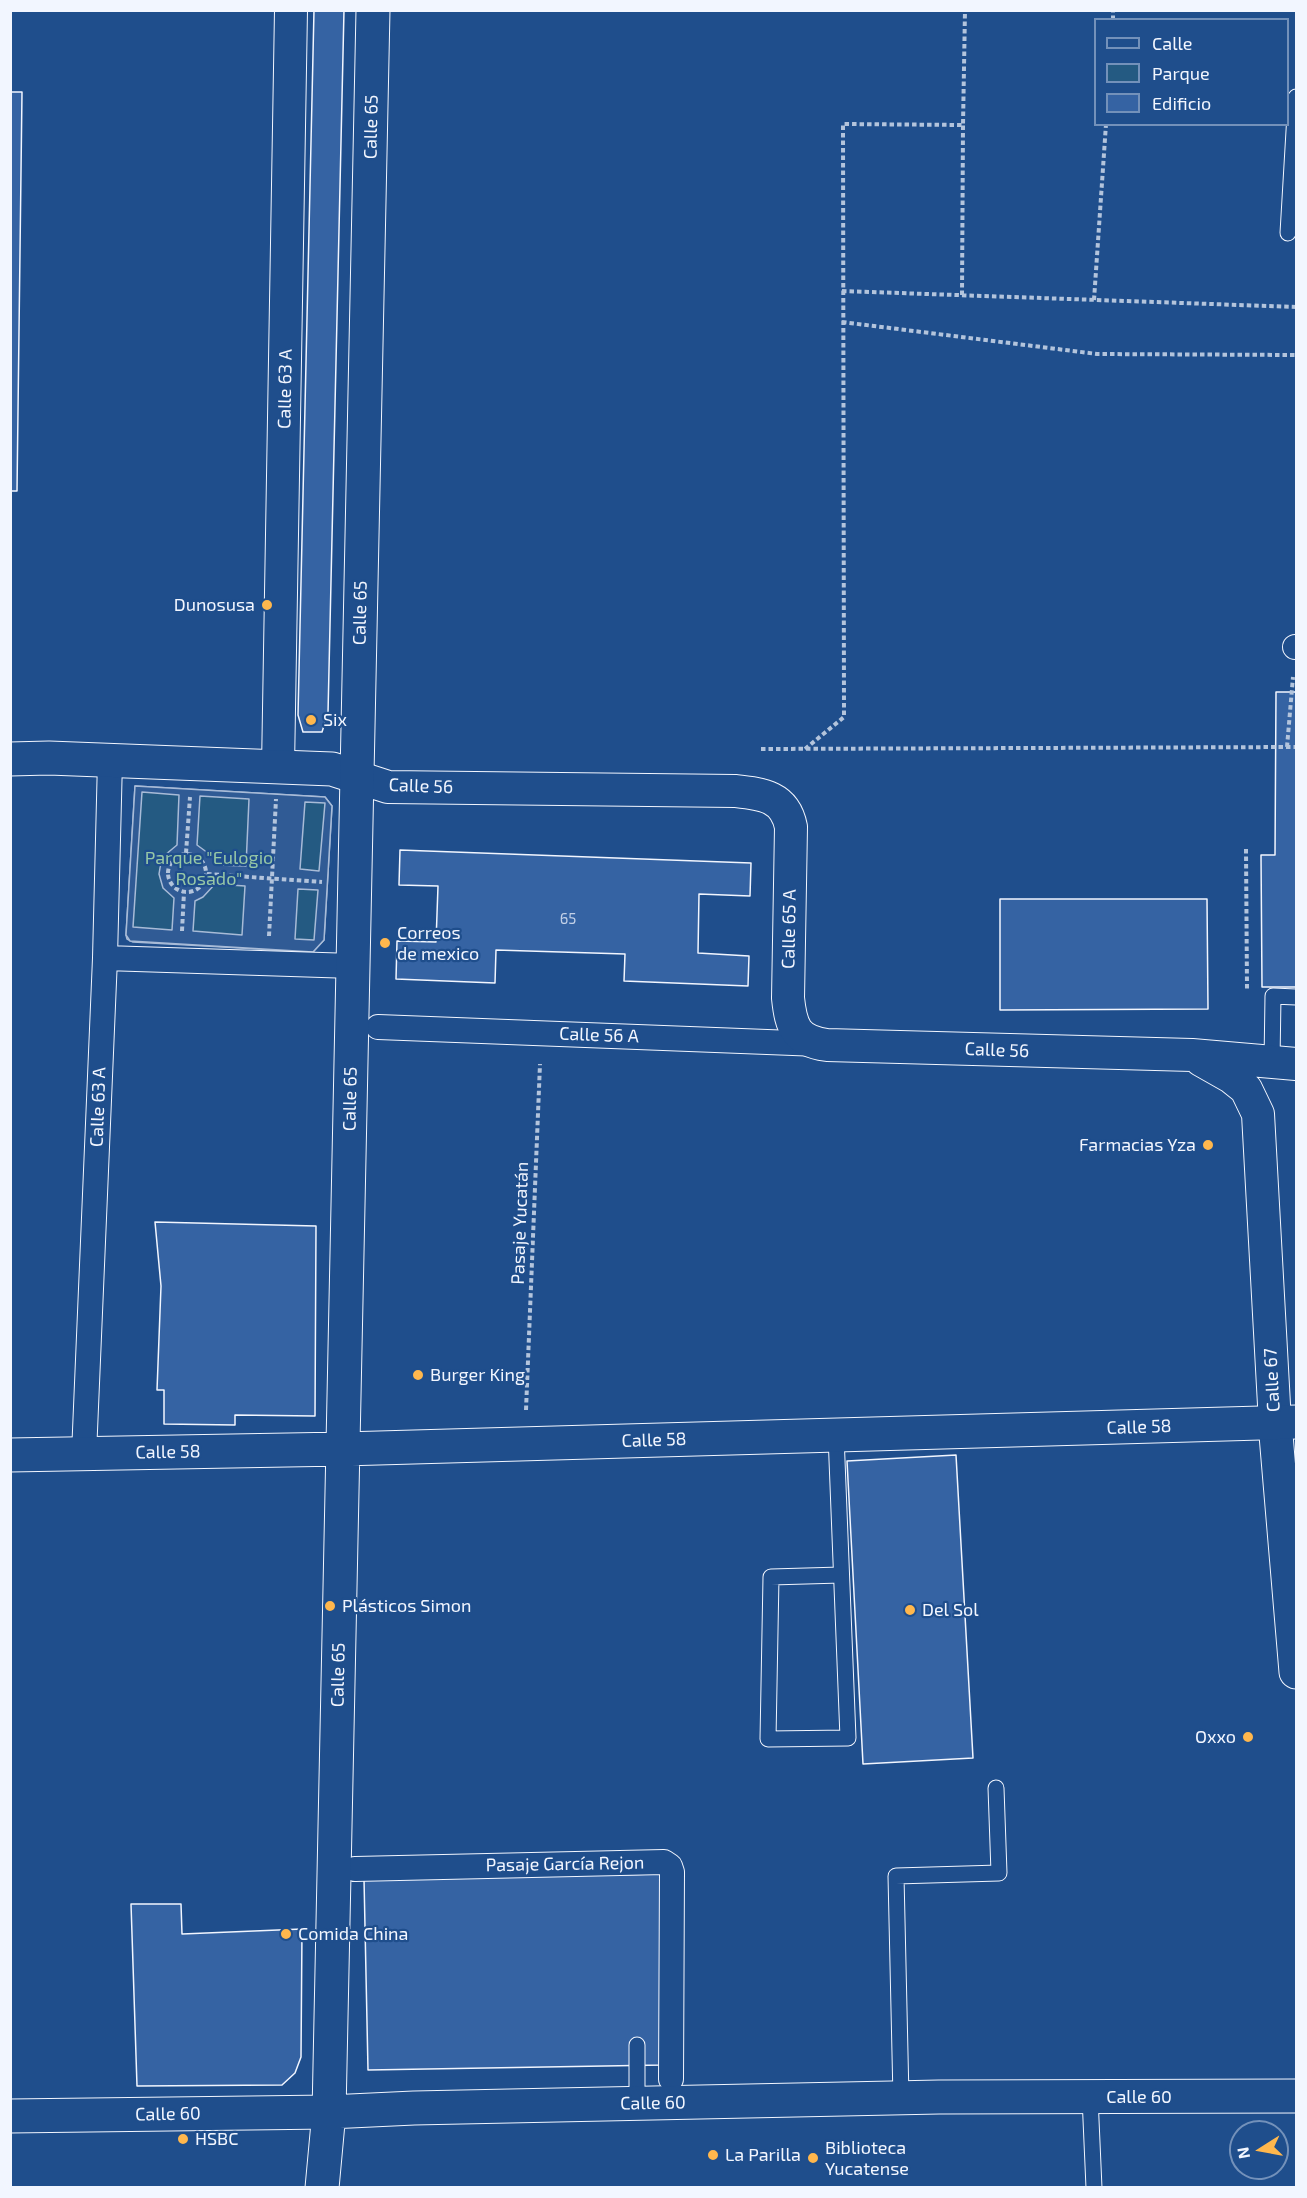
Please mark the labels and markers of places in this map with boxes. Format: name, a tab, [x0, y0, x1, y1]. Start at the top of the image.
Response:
place label: Dunosusa	[174, 594, 255, 616]
marker: Dunosusa	[260, 598, 274, 612]
place label: Six	[323, 709, 347, 731]
marker: Six	[304, 713, 318, 727]
place label: Correos de mexico	[397, 922, 479, 964]
marker: Correos de mexico	[378, 936, 392, 950]
place label: Farmacias Yza	[1079, 1134, 1196, 1156]
marker: Farmacias Yza	[1201, 1138, 1215, 1152]
place label: Burger King	[430, 1364, 525, 1386]
marker: Burger King	[411, 1368, 425, 1382]
place label: Plásticos Simon	[342, 1595, 471, 1617]
marker: Plásticos Simon	[323, 1599, 337, 1613]
place label: Del Sol	[922, 1599, 979, 1621]
marker: Del Sol	[903, 1603, 917, 1617]
place label: Oxxo	[1195, 1726, 1236, 1748]
marker: Oxxo	[1241, 1730, 1255, 1744]
place label: Comida China	[298, 1923, 408, 1945]
marker: Comida China	[279, 1927, 293, 1941]
place label: HSBC	[195, 2128, 239, 2150]
marker: HSBC	[176, 2132, 190, 2146]
place label: Biblioteca Yucatense	[825, 2137, 909, 2180]
place label: La Parilla	[725, 2144, 801, 2166]
marker: La Parilla	[706, 2148, 720, 2162]
marker: Biblioteca Yucatense	[806, 2151, 820, 2165]

